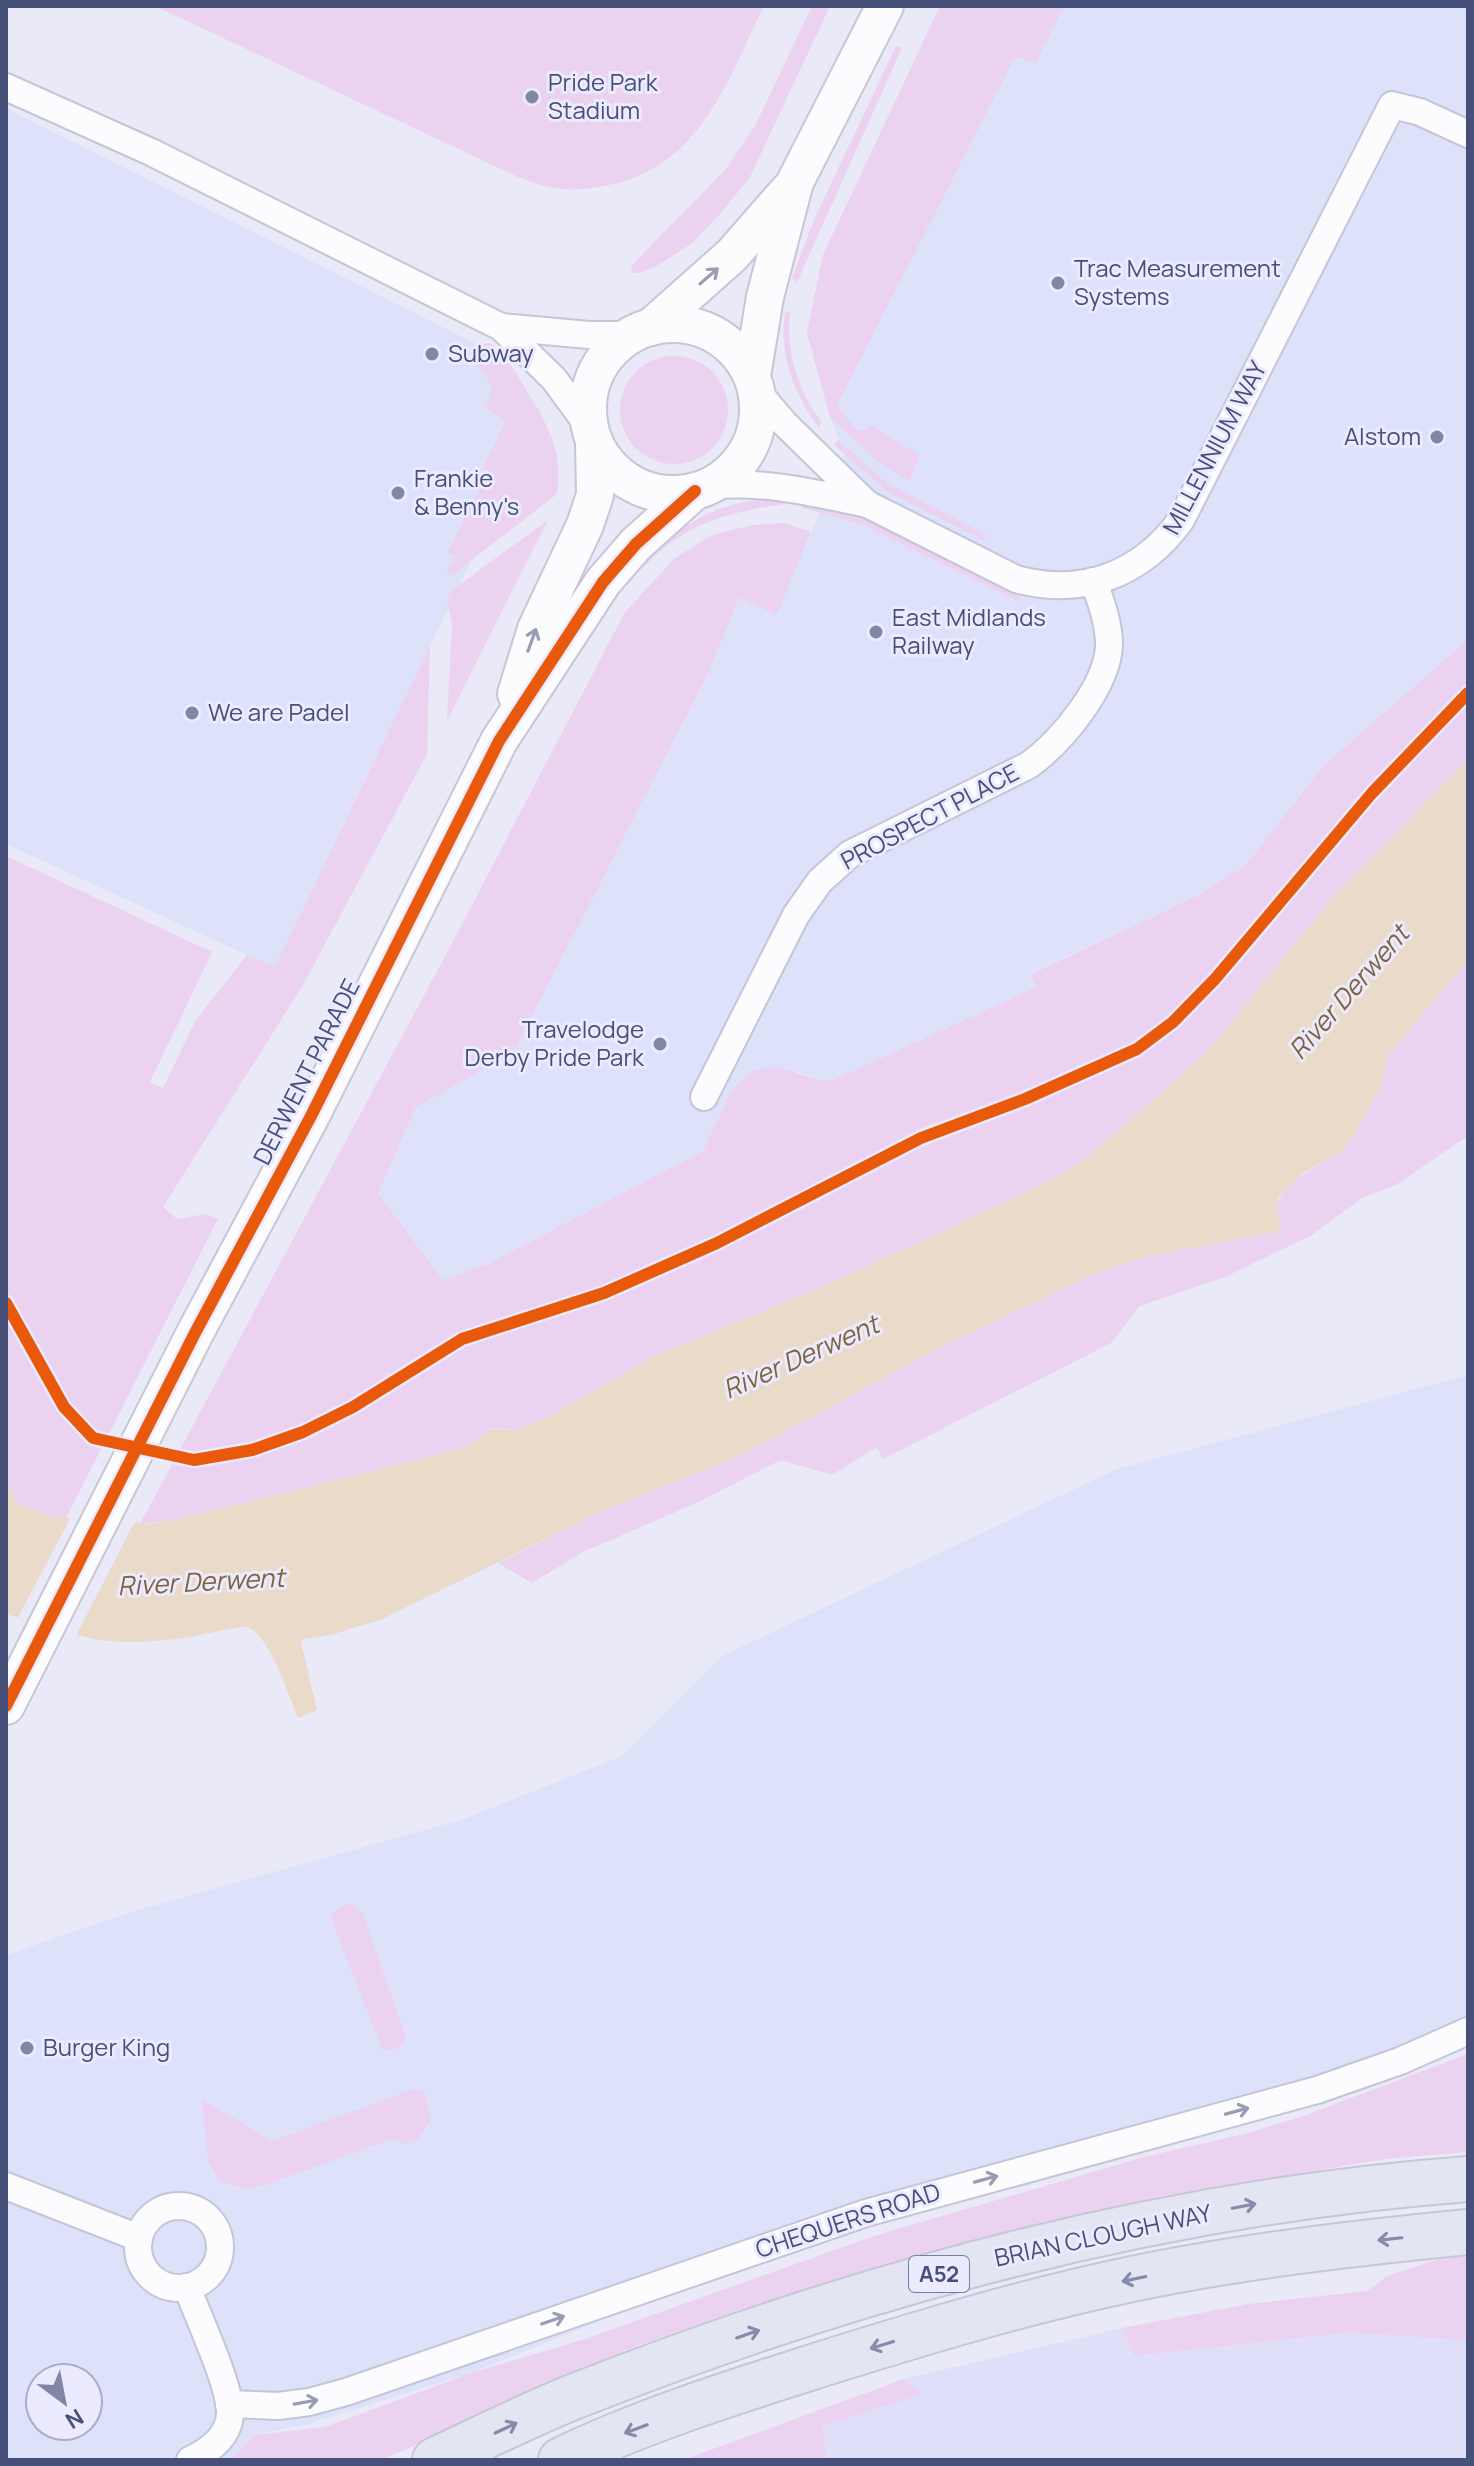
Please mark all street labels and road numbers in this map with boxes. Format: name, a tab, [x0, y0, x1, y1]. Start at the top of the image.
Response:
street label: MILLENNIUM WAY	[1154, 354, 1274, 540]
street label: PROSPECT PLACE	[834, 755, 1024, 877]
street label: DERWENT PARADE	[245, 973, 367, 1170]
street label: CHEQUERS ROAD	[751, 2174, 944, 2265]
street label: BRIAN CLOUGH WAY	[991, 2195, 1215, 2274]
road number: A52	[909, 2256, 969, 2292]

